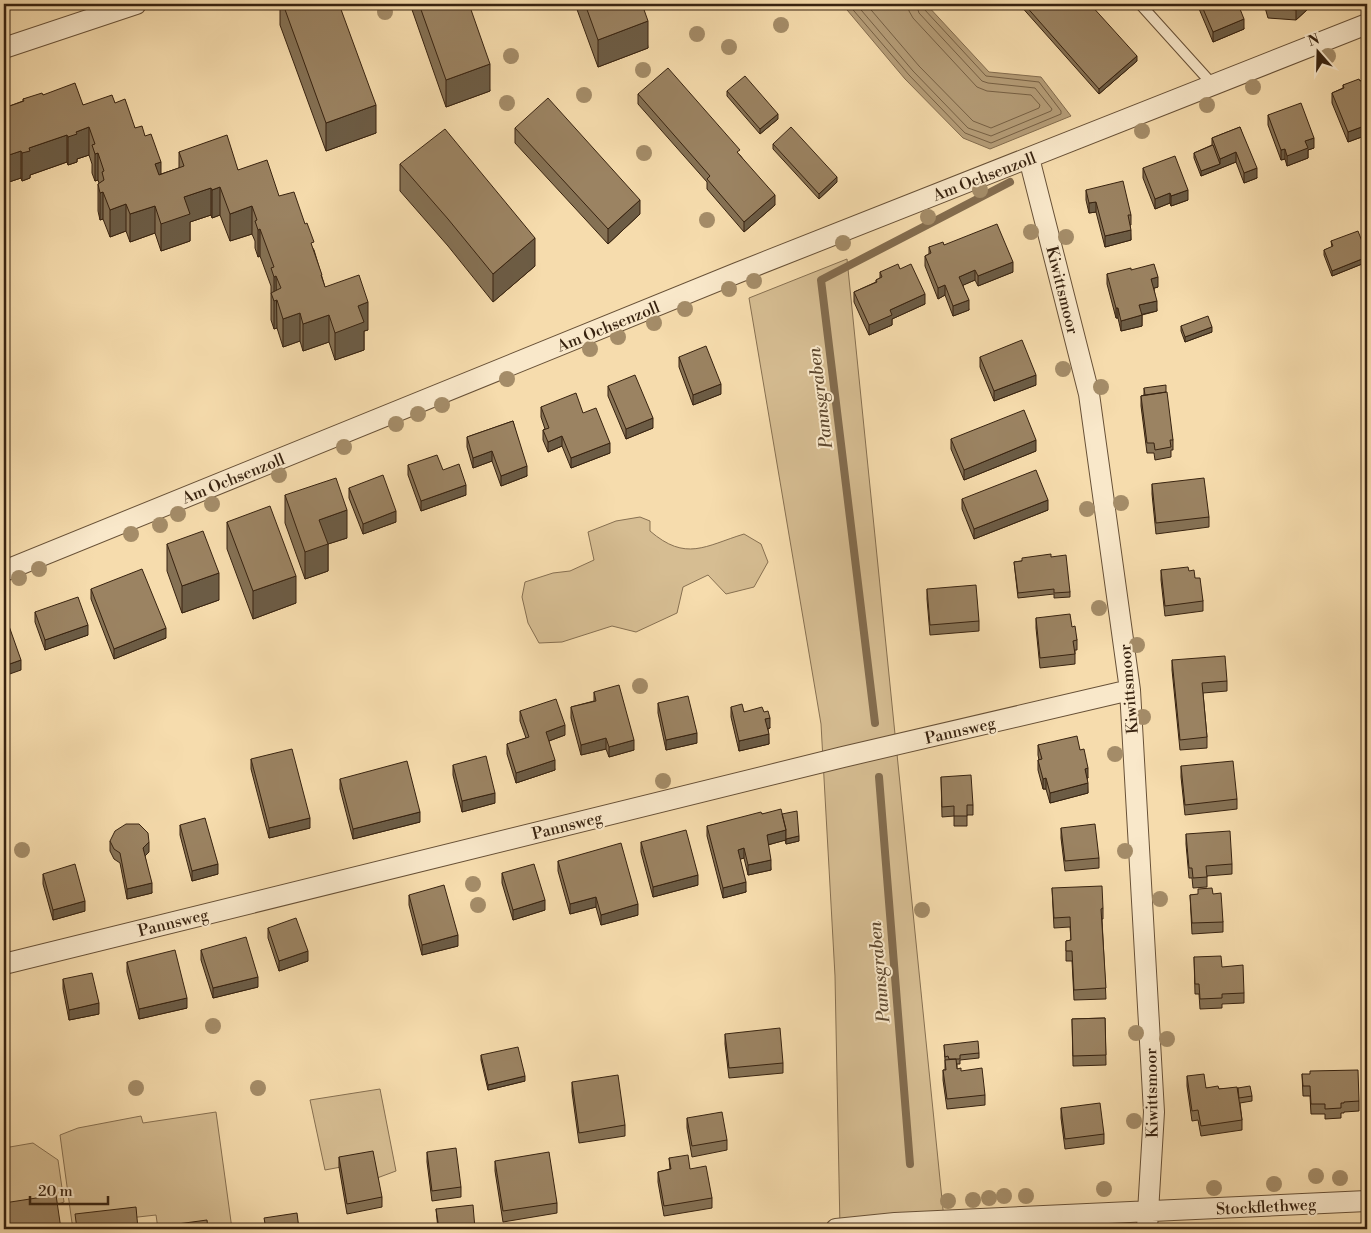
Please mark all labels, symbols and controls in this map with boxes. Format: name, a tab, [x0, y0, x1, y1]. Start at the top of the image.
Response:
north arrow	[1294, 28, 1344, 78]
text: N	[1306, 30, 1322, 51]
street label: Am Ochsenzoll	[929, 148, 1039, 206]
street label: Kiwittsmoor	[1041, 244, 1083, 337]
street label: Am Ochsenzoll	[553, 297, 663, 357]
water label: Pannsgraben	[803, 345, 838, 451]
street label: Am Ochsenzoll	[178, 449, 288, 509]
street label: Kiwittsmoor	[1115, 643, 1143, 735]
street label: Pannsweg	[923, 713, 998, 749]
street label: Pannsweg	[530, 807, 605, 844]
street label: Pannsweg	[136, 904, 211, 941]
water label: Pannsgraben	[864, 919, 895, 1025]
street label: Kiwittsmoor	[1141, 1048, 1163, 1138]
scale bar	[30, 1173, 108, 1205]
text: 20 m	[38, 1182, 73, 1201]
street label: Stockflethweg	[1215, 1194, 1317, 1220]

